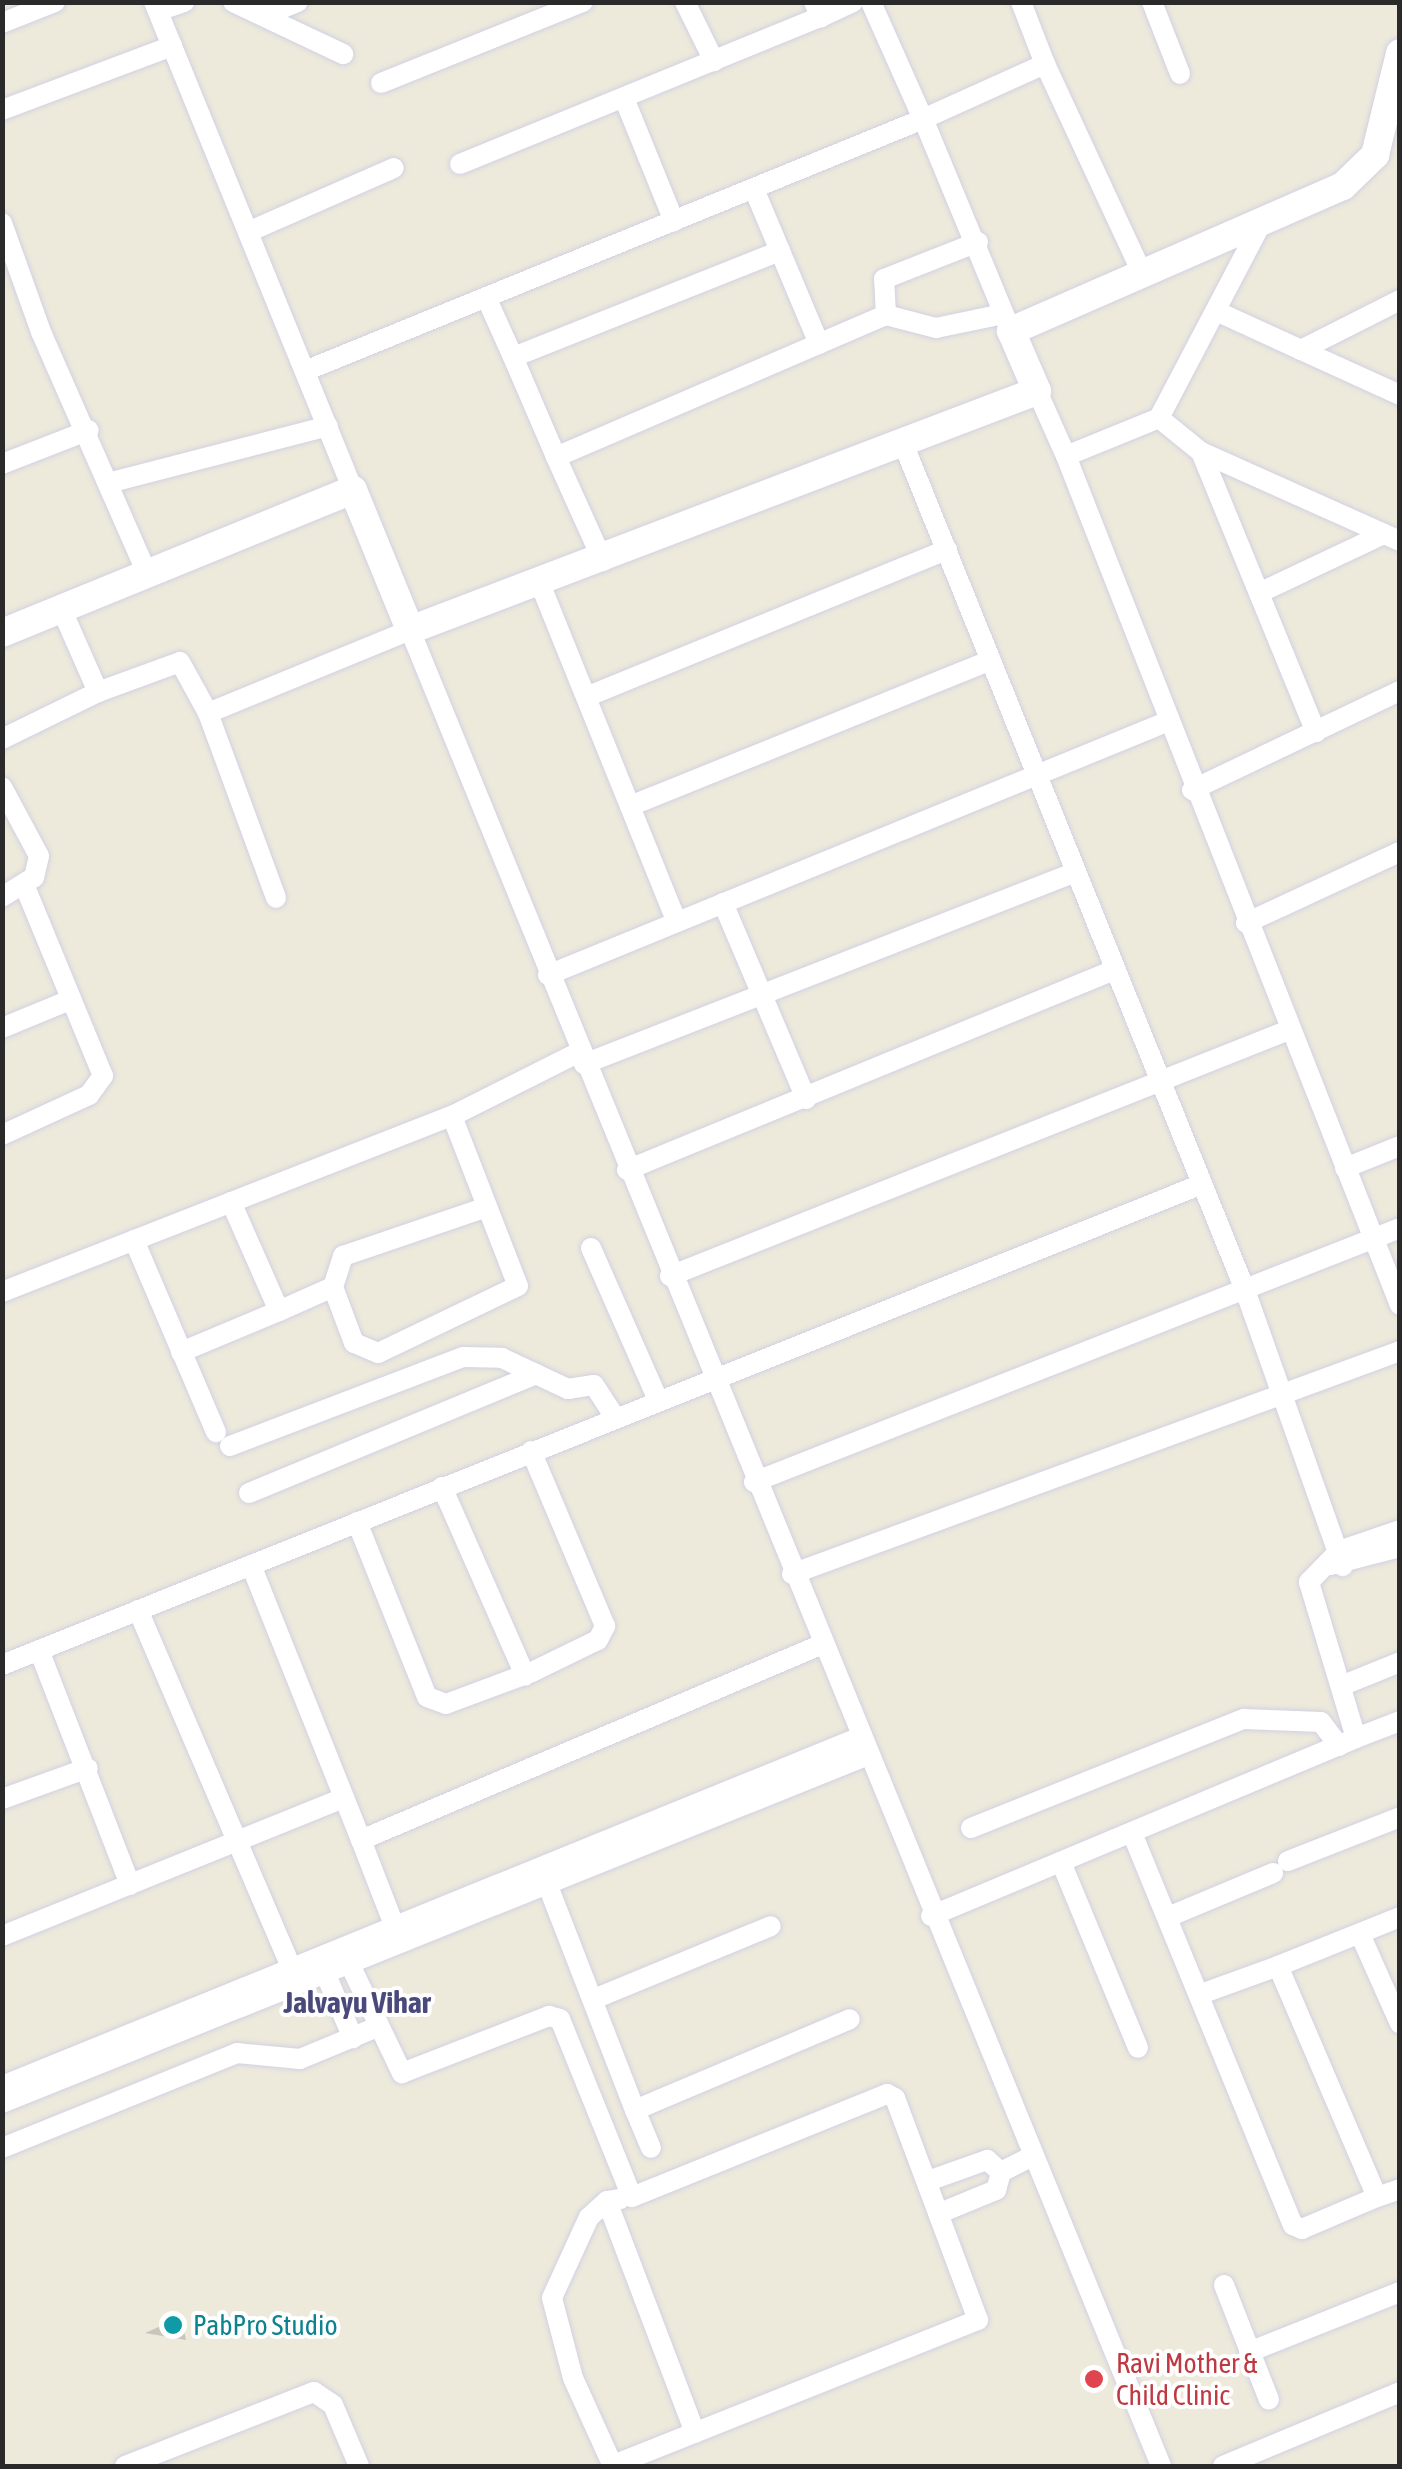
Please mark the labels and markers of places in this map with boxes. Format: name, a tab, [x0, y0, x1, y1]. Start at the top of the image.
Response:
place label: PabPro Studio	[193, 2308, 338, 2342]
marker: PabPro Studio	[162, 2314, 184, 2336]
place label: Ravi Mother & Child Clinic	[1116, 2346, 1258, 2412]
marker: Ravi Mother & Child Clinic	[1081, 2366, 1107, 2392]

